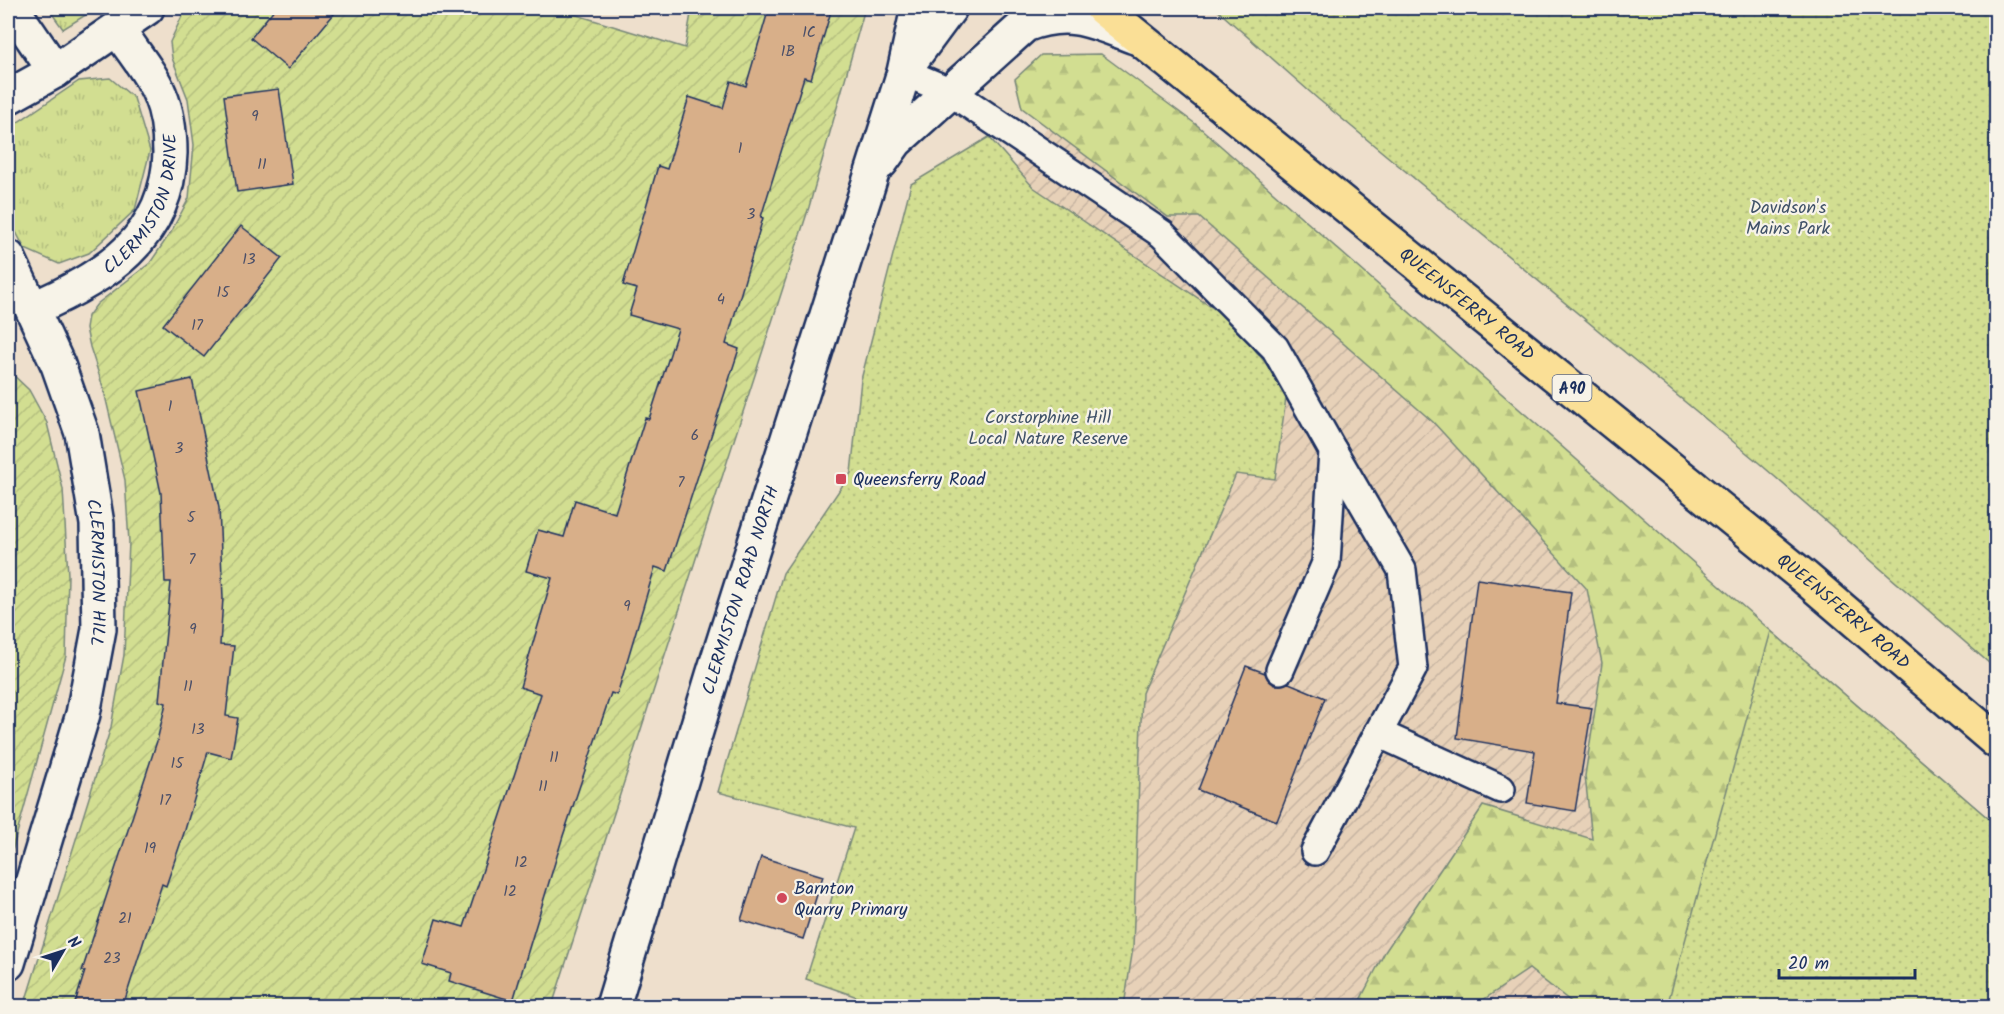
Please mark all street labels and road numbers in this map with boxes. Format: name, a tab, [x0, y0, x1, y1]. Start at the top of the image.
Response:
street label: CLERMISTON DRIVE	[97, 132, 186, 283]
street label: QUEENSFERRY ROAD	[1392, 241, 1541, 369]
road number: A90	[1552, 375, 1592, 401]
street label: CLERMISTON ROAD NORTH	[695, 482, 788, 699]
street label: CLERMISTON HILL	[77, 497, 112, 649]
street label: QUEENSFERRY ROAD	[1770, 547, 1916, 678]

